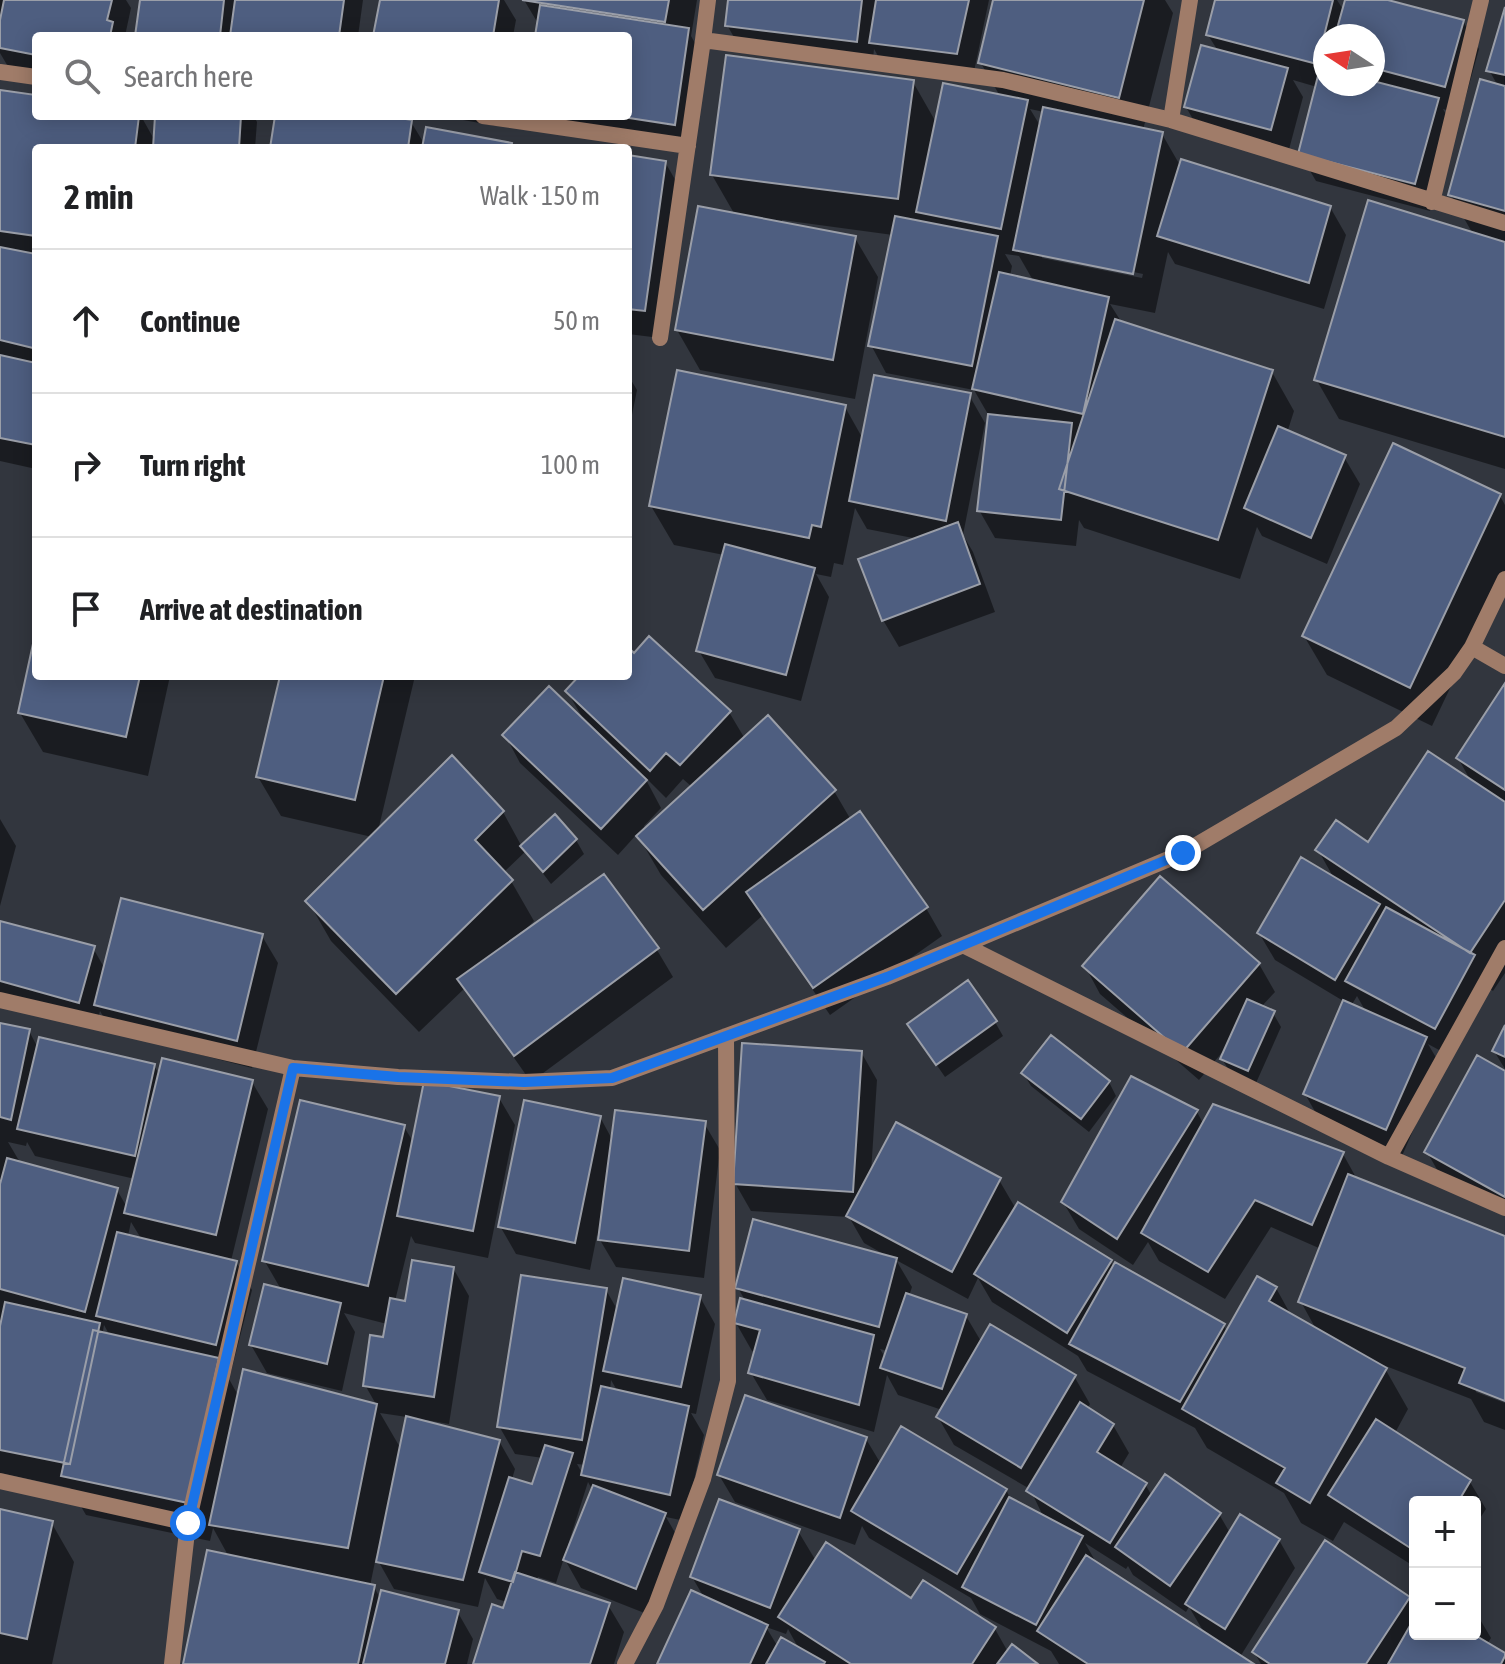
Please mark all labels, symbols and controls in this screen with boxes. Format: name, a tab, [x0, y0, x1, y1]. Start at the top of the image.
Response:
north arrow	[1313, 24, 1385, 96]
search box	[32, 32, 632, 120]
icon: search	[60, 54, 104, 98]
text: Search here	[124, 59, 253, 93]
text: 2 min	[64, 177, 133, 216]
text: Walk · 150 m	[480, 181, 600, 211]
icon: ahead	[64, 299, 108, 343]
text: Continue	[140, 304, 240, 338]
text: 50 m	[553, 306, 600, 336]
icon: right	[64, 443, 108, 487]
text: Turn right	[140, 448, 246, 482]
text: 100 m	[541, 450, 600, 480]
icon: arrive	[64, 587, 108, 631]
text: Arrive at destination	[140, 592, 362, 626]
route end	[1165, 835, 1201, 871]
map controls	[1409, 1496, 1481, 1640]
button: +	[1409, 1496, 1481, 1568]
route start	[170, 1505, 206, 1541]
button: −	[1409, 1568, 1481, 1640]

